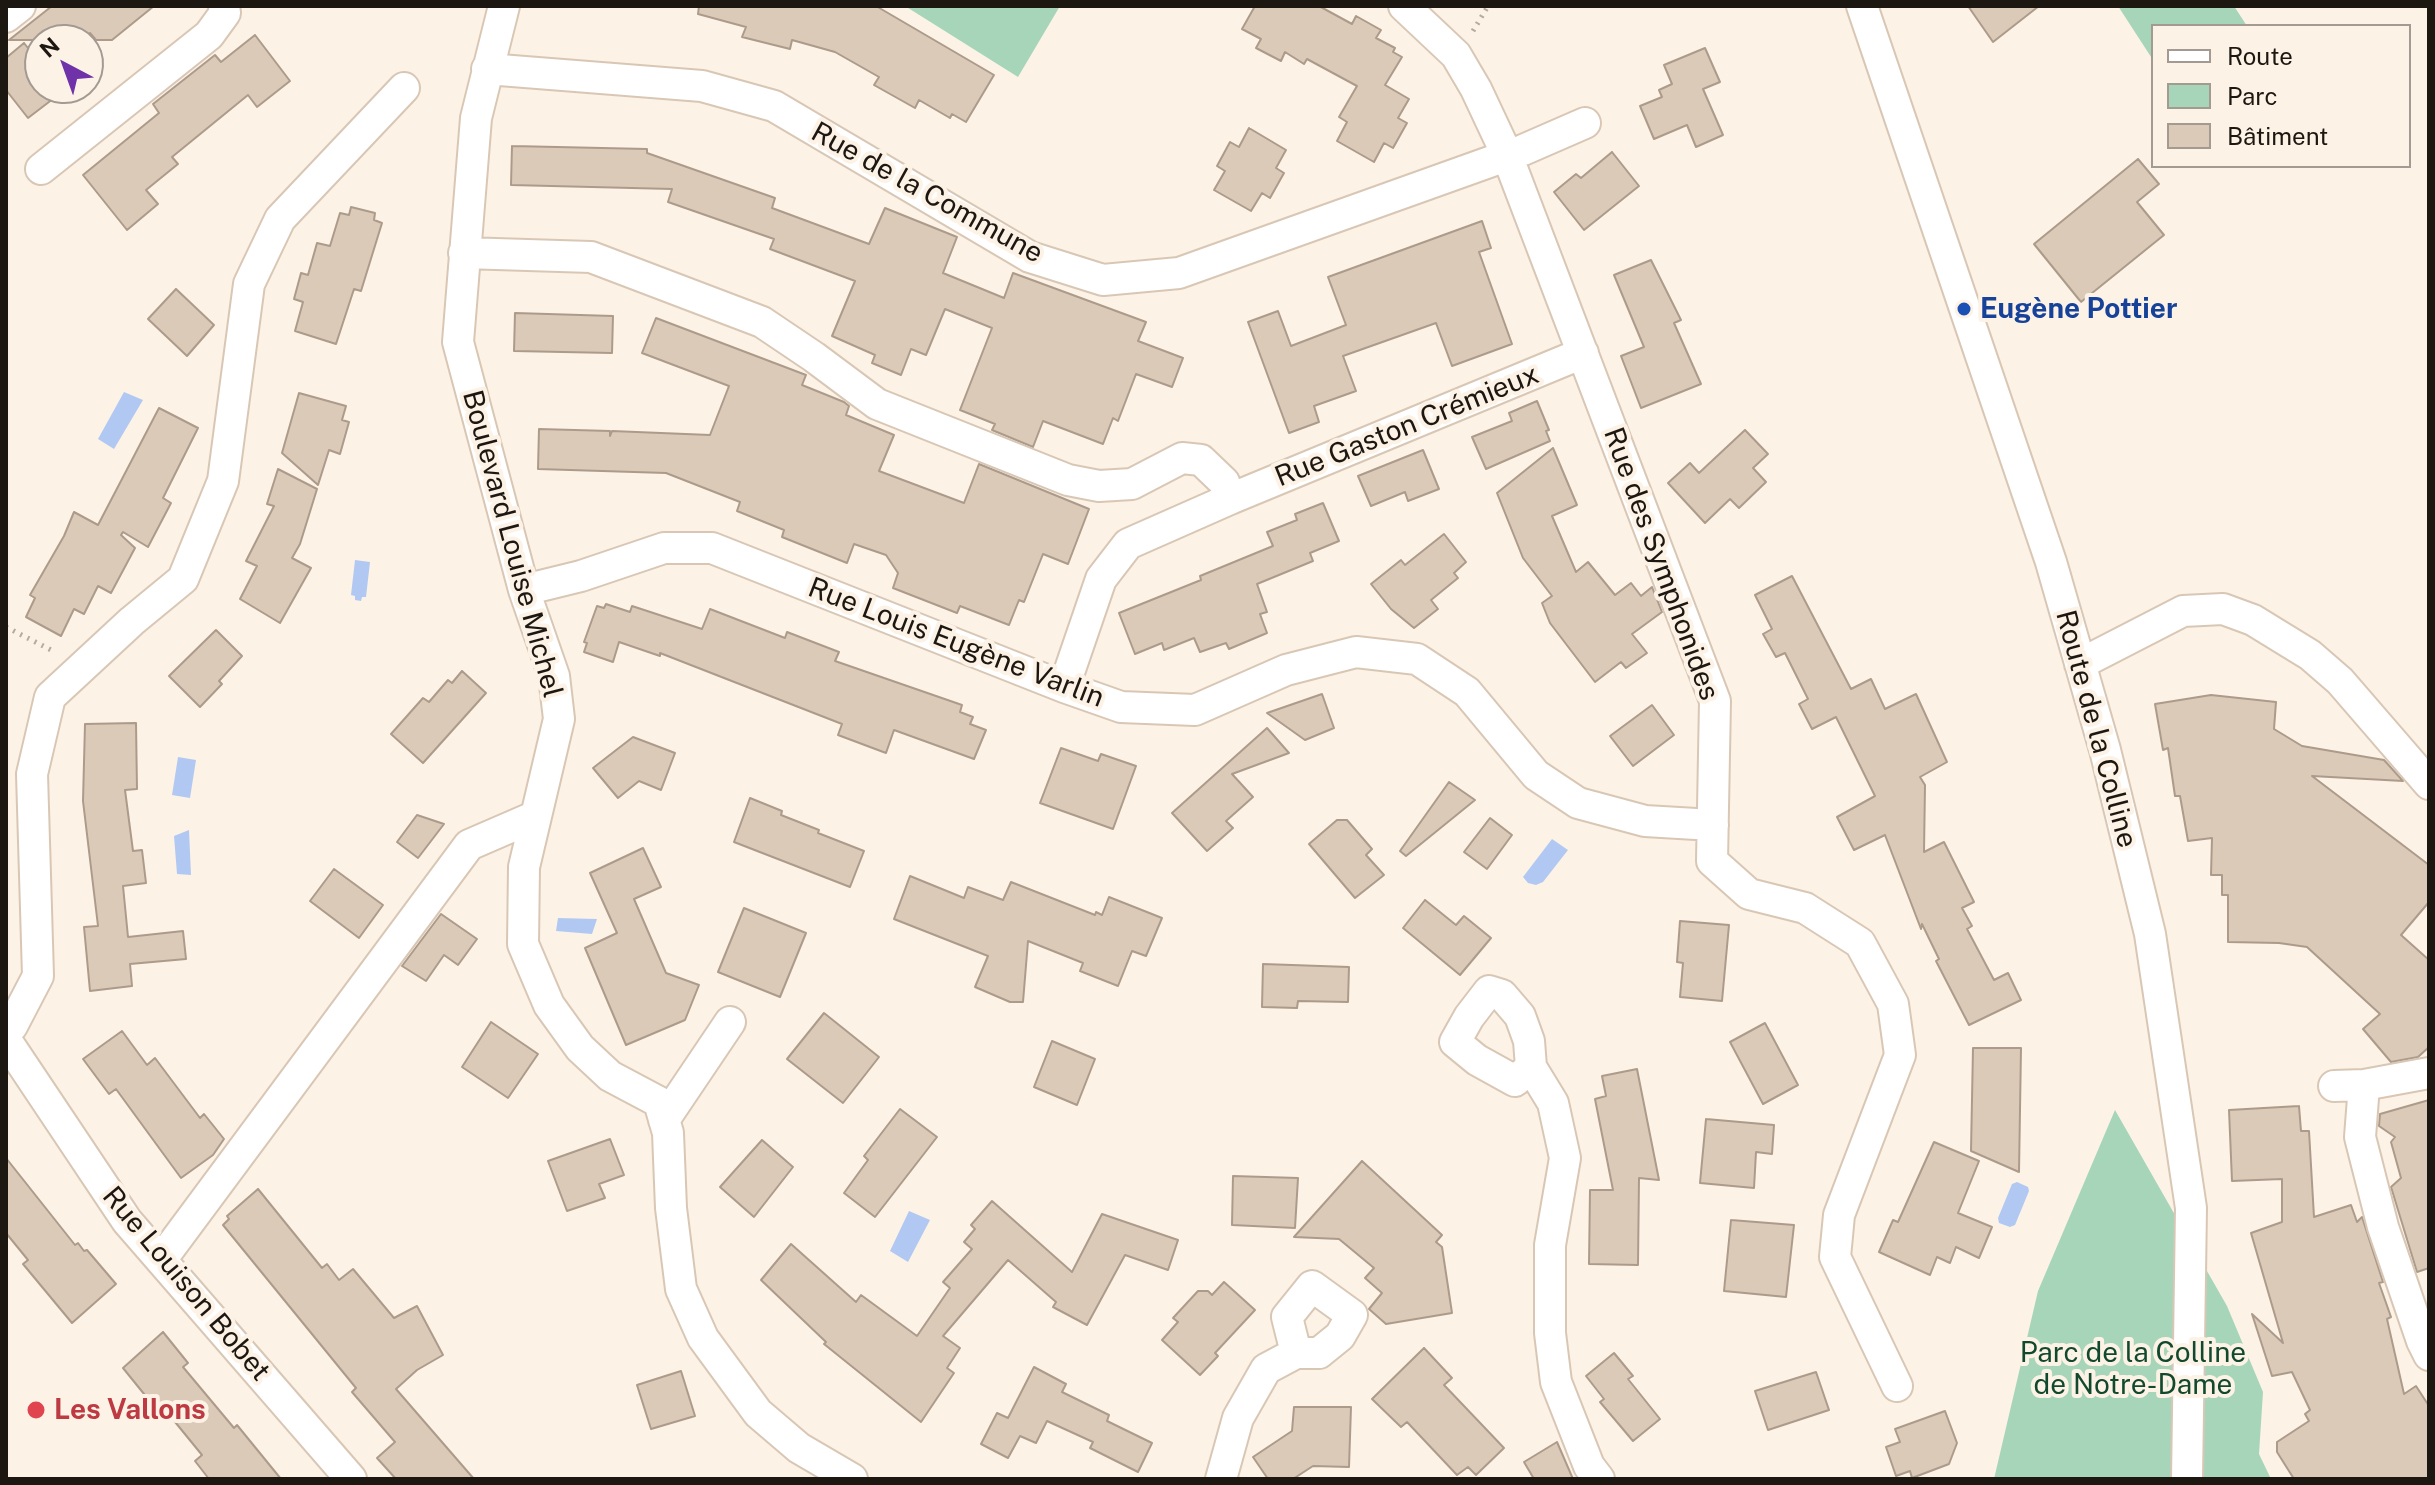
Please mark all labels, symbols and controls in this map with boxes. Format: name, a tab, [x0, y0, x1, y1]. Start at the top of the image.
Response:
north arrow	[24, 24, 104, 104]
legend	[2151, 24, 2411, 168]
text: N	[35, 32, 65, 63]
text: Route	[2227, 42, 2293, 70]
text: Parc	[2227, 82, 2278, 110]
street label: Rue de la Commune	[805, 115, 1049, 271]
text: Bâtiment	[2227, 122, 2328, 150]
place label: Eugène Pottier	[1980, 292, 2177, 326]
marker: Eugène Pottier	[1955, 300, 1973, 318]
street label: Rue Gaston Crémieux	[1270, 358, 1544, 494]
street label: Boulevard Louise Michel	[455, 387, 569, 701]
street label: Rue des Symphonides	[1596, 423, 1726, 705]
street label: Rue Louis Eugène Varlin	[803, 571, 1109, 715]
street label: Route de la Colline	[2048, 607, 2144, 851]
street label: Rue Louison Bobet	[95, 1180, 277, 1388]
park label: Parc de la Colline de Notre-Dame	[2020, 1336, 2246, 1402]
place label: Les Vallons	[54, 1393, 206, 1427]
marker: Les Vallons	[25, 1399, 47, 1421]

